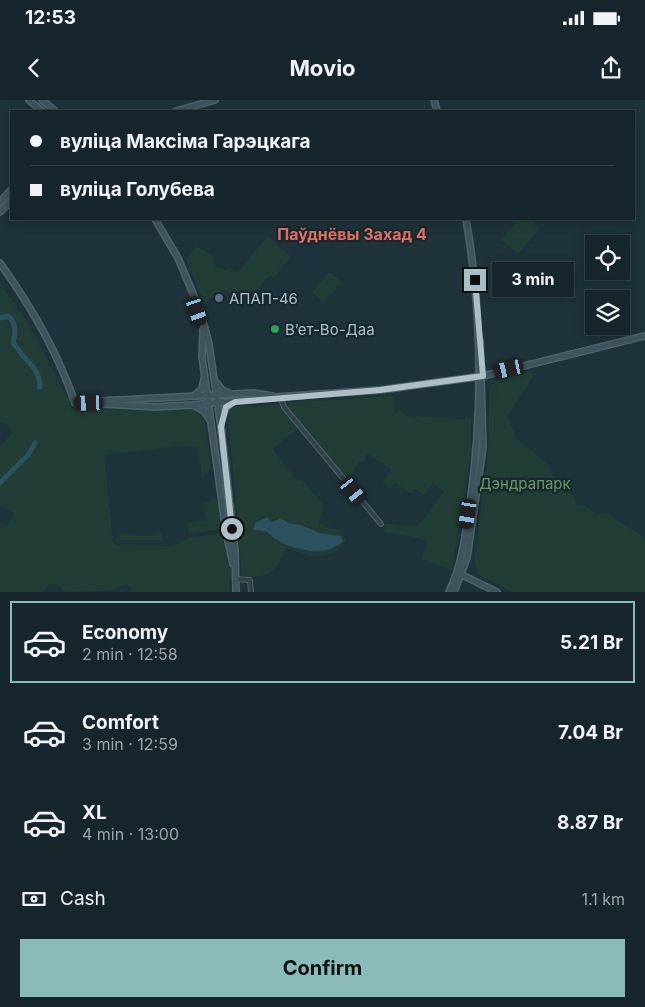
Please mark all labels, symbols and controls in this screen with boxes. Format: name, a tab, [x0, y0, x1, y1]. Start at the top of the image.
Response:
text: 12:53	[25, 6, 76, 29]
icon: back	[20, 54, 48, 82]
icon: share	[597, 54, 625, 82]
text: Movio	[289, 55, 356, 81]
text: вуліца Максіма Гарэцкага	[60, 130, 311, 153]
text: вуліца Голубева	[60, 178, 215, 201]
district label: Паўднёвы Захад 4	[277, 224, 427, 244]
map controls	[585, 235, 630, 335]
button: locate	[585, 235, 630, 280]
callout: 3 min	[492, 262, 575, 298]
route end	[464, 269, 486, 291]
text: 3 min	[511, 269, 555, 289]
place label: АПАП-46	[229, 289, 298, 308]
button: layers	[585, 290, 630, 335]
marker: АПАП-46	[213, 292, 225, 304]
car	[185, 294, 208, 328]
place label: Вʼет-Во-Даа	[285, 320, 375, 339]
marker: Вʼет-Во-Даа	[269, 323, 281, 335]
car	[492, 358, 525, 380]
car	[73, 395, 104, 411]
park label: Дэндрапарк	[479, 474, 571, 493]
car	[337, 475, 368, 507]
car	[458, 498, 477, 530]
route start	[221, 518, 243, 540]
icon: car	[22, 620, 67, 665]
text: Economy	[82, 621, 168, 644]
text: 5.21 Br	[560, 631, 623, 654]
text: 2 min · 12:58	[82, 644, 178, 664]
icon: car	[22, 710, 67, 755]
text: Comfort	[82, 711, 159, 734]
text: 7.04 Br	[558, 721, 623, 744]
text: 3 min · 12:59	[82, 734, 178, 754]
icon: car	[22, 800, 67, 845]
text: XL	[82, 801, 107, 824]
text: 8.87 Br	[557, 811, 623, 834]
text: 4 min · 13:00	[82, 824, 179, 844]
icon: cash	[20, 885, 48, 913]
text: Cash	[60, 887, 106, 910]
text: 1.1 km	[581, 889, 625, 909]
button: Confirm	[20, 939, 625, 997]

